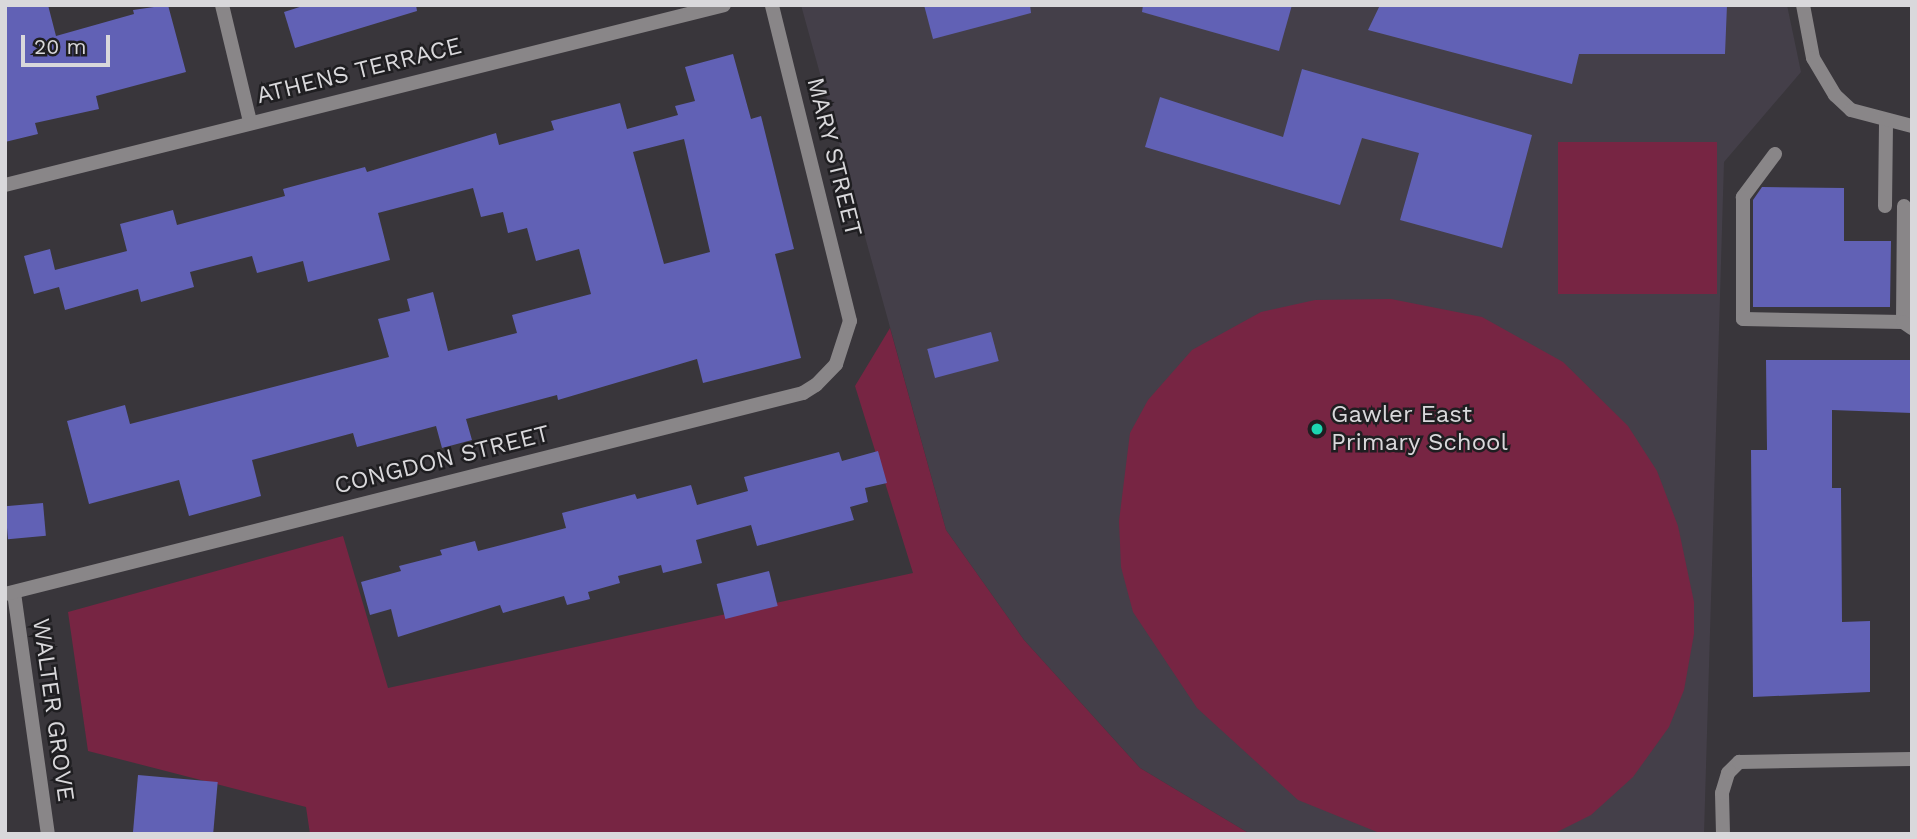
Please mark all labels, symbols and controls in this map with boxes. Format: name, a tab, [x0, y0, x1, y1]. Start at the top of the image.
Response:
scale bar	[24, 21, 114, 65]
street label: ATHENS TERRACE	[253, 31, 465, 111]
text: 20 m	[34, 34, 86, 59]
street label: MARY STREET	[800, 74, 868, 240]
place label: Gawler East Primary School	[1331, 401, 1508, 457]
street label: CONGDON STREET	[331, 419, 553, 501]
marker: Gawler East Primary School	[1309, 421, 1325, 437]
street label: WALTER GROVE	[26, 617, 80, 803]

